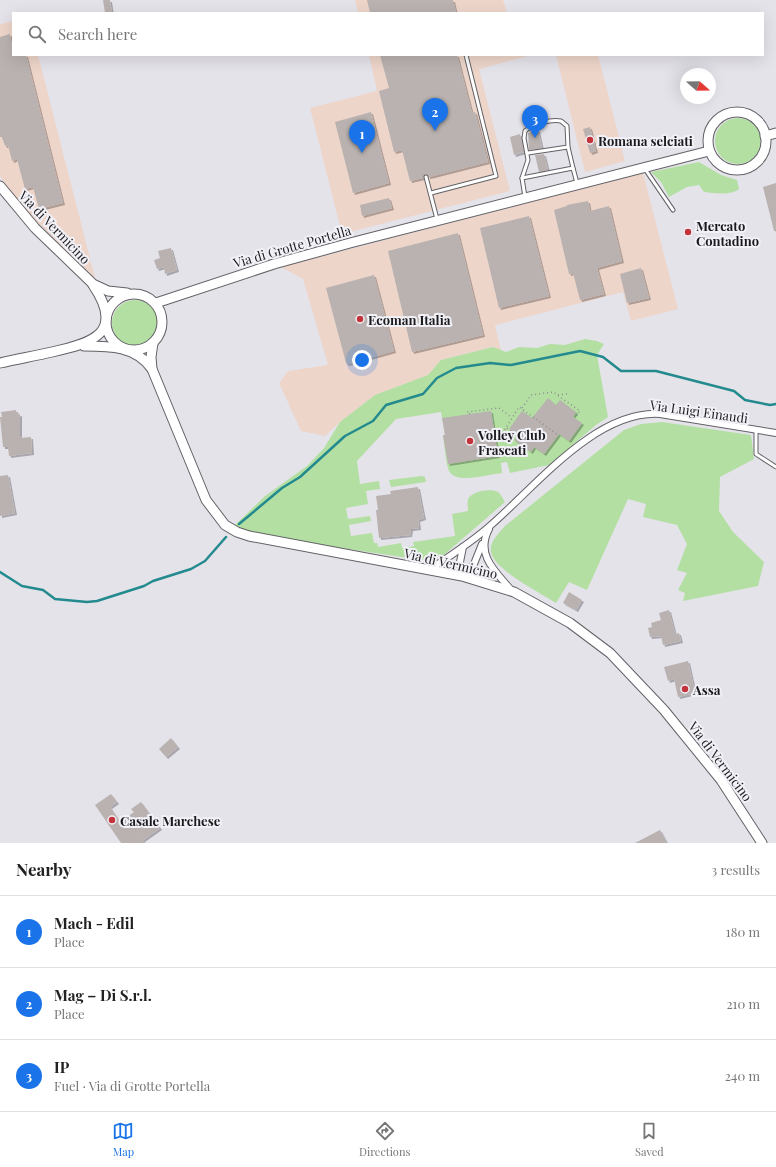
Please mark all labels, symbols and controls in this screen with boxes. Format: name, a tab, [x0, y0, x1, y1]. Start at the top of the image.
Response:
search box	[12, 12, 764, 56]
icon: search	[26, 23, 48, 45]
text: Search here	[58, 24, 137, 44]
north arrow	[680, 68, 716, 104]
pin: 2	[422, 98, 448, 131]
pin: 3	[522, 105, 548, 138]
pin: 1	[349, 120, 375, 153]
place label: Romana selciati	[598, 132, 693, 149]
marker: Romana selciati	[585, 135, 595, 145]
street label: Via di Vermicino	[15, 186, 94, 267]
place label: Mercato Contadino	[696, 217, 759, 249]
street label: Via di Grotte Portella	[230, 221, 353, 271]
marker: Mercato Contadino	[683, 227, 693, 237]
place label: Ecoman Italia	[368, 311, 451, 328]
marker: Ecoman Italia	[355, 314, 365, 324]
your location	[352, 350, 372, 370]
street label: Via Luigi Einaudi	[648, 396, 749, 426]
place label: Volley Club Frascati	[477, 426, 546, 458]
marker: Volley Club Frascati	[465, 436, 475, 446]
street label: Via di Vermicino	[402, 544, 499, 582]
place label: Assa	[692, 681, 721, 698]
marker: Assa	[680, 684, 690, 694]
street label: Via di Vermicino	[685, 717, 757, 804]
place label: Casale Marchese	[120, 812, 221, 829]
marker: Casale Marchese	[107, 815, 117, 825]
text: Nearby	[16, 858, 71, 880]
text: 3 results	[711, 861, 760, 878]
text: Mach - Edil	[54, 913, 134, 933]
text: 1	[27, 923, 31, 940]
text: 180 m	[726, 923, 760, 940]
text: Place	[54, 933, 85, 950]
text: Mag – Di S.r.l.	[54, 985, 152, 1005]
text: 2	[26, 995, 32, 1012]
text: 210 m	[726, 995, 760, 1012]
text: Place	[54, 1005, 85, 1022]
text: IP	[54, 1057, 69, 1077]
text: 3	[26, 1067, 32, 1084]
text: 240 m	[725, 1067, 760, 1084]
text: Fuel · Via di Grotte Portella	[54, 1077, 210, 1094]
tab: Map	[112, 1120, 134, 1159]
tab: Directions	[359, 1120, 410, 1159]
tab: Saved	[635, 1120, 664, 1159]

